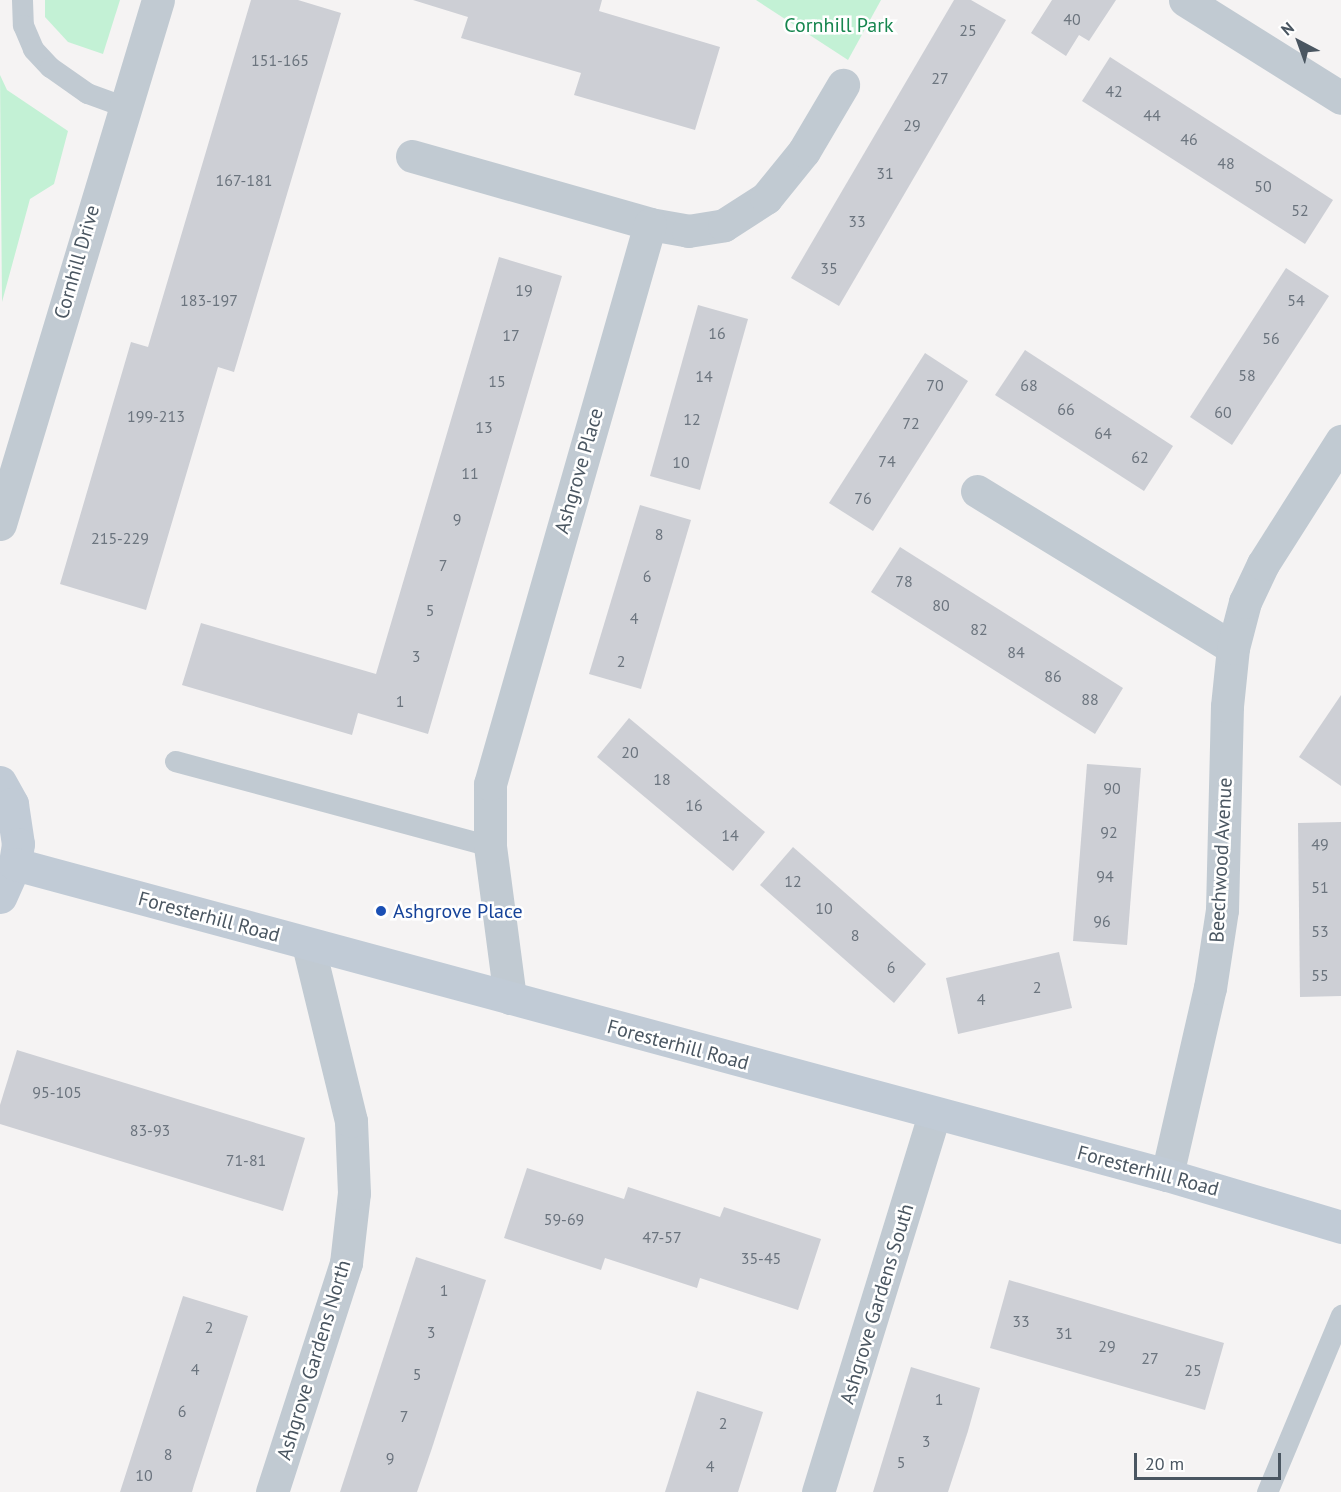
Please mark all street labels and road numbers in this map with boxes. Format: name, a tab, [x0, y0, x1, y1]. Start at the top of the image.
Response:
street label: Cornhill Drive	[49, 202, 105, 322]
street label: Ashgrove Place	[550, 405, 608, 537]
street label: Beechwood Avenue	[1205, 776, 1237, 944]
street label: Foresterhill Road	[136, 887, 282, 947]
street label: Foresterhill Road	[605, 1015, 751, 1075]
street label: Foresterhill Road	[1075, 1141, 1221, 1201]
street label: Ashgrove Gardens South	[835, 1201, 919, 1407]
street label: Ashgrove Gardens North	[272, 1257, 356, 1463]

